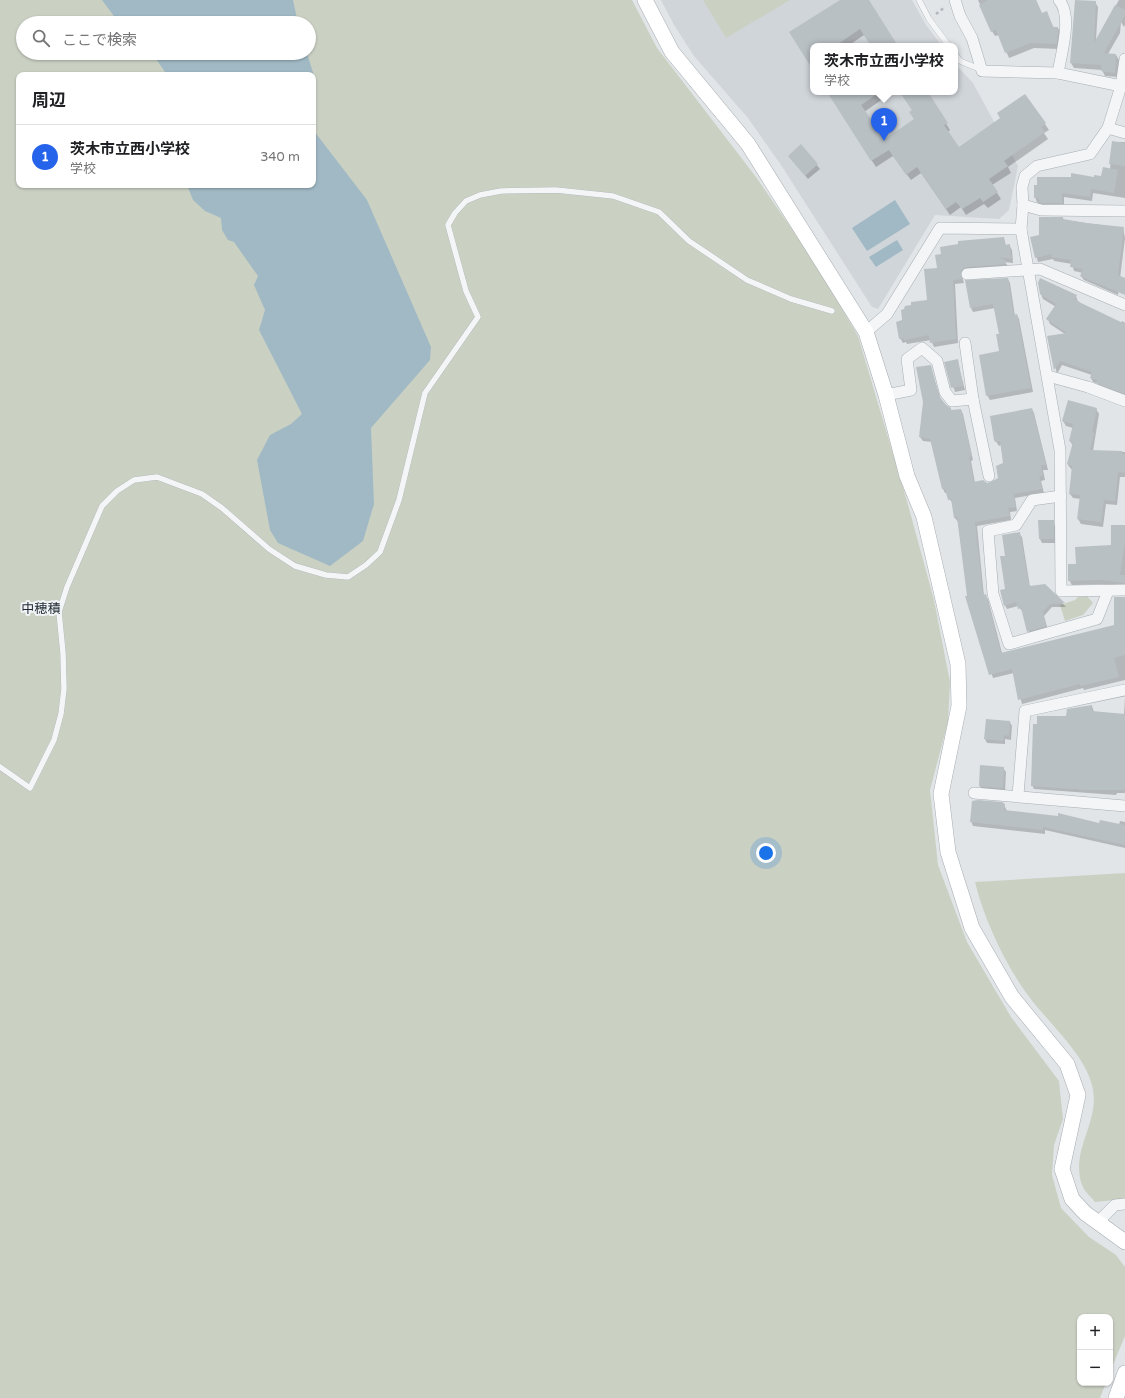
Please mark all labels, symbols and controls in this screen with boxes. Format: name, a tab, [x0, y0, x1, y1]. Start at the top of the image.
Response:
search box	[16, 16, 316, 60]
icon: search	[30, 27, 52, 49]
text: ここで検索	[62, 31, 137, 49]
popup	[810, 43, 958, 95]
text: 茨木市立西小学校	[824, 52, 944, 70]
text: 学校	[824, 73, 850, 89]
text: 周辺	[32, 90, 66, 111]
pin: 1	[871, 108, 897, 141]
text: 茨木市立西小学校	[70, 140, 190, 158]
text: 1	[41, 149, 49, 165]
text: 340 m	[260, 149, 300, 165]
text: 学校	[70, 161, 96, 177]
district label: 中穂積	[21, 601, 61, 617]
your location	[756, 843, 776, 863]
map controls	[1077, 1314, 1113, 1386]
button: +	[1077, 1314, 1113, 1350]
button: −	[1077, 1350, 1113, 1386]

